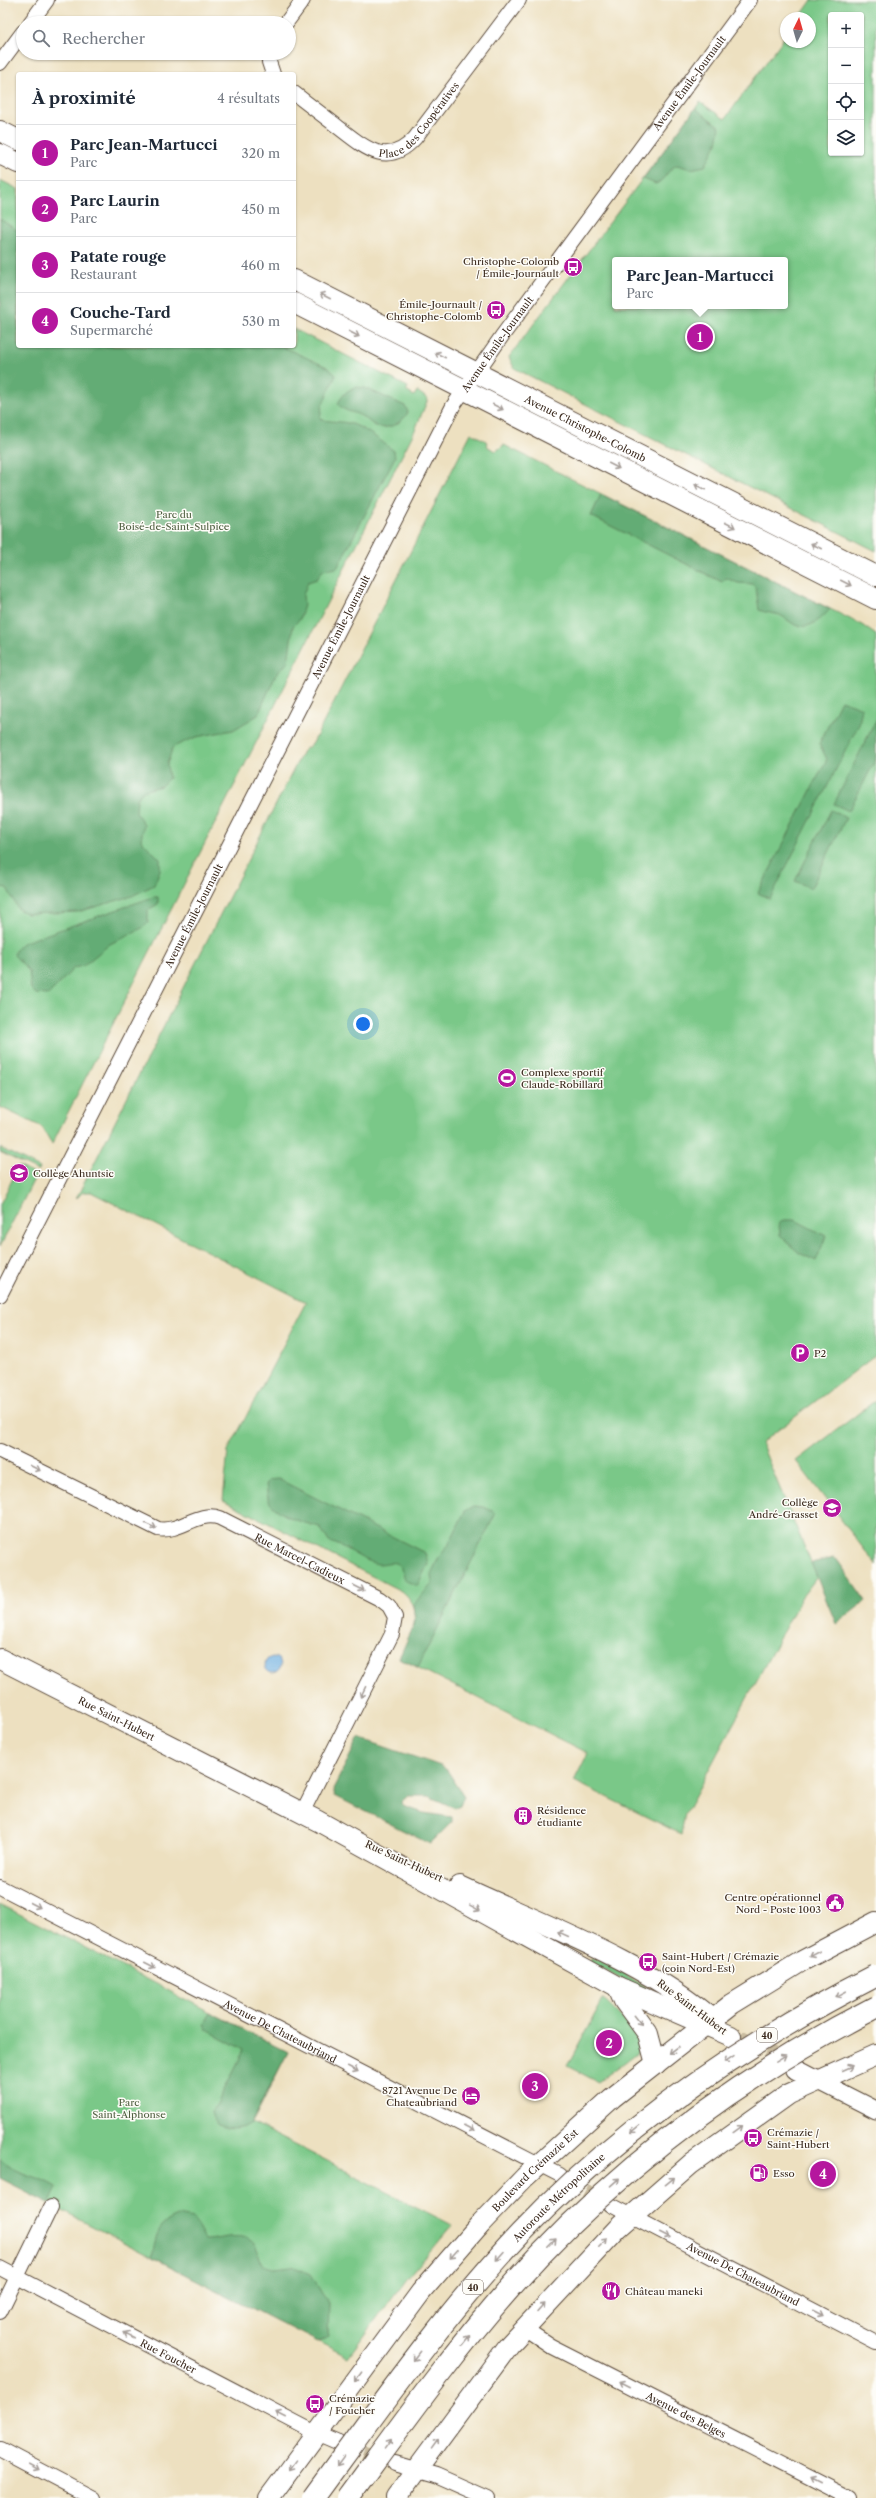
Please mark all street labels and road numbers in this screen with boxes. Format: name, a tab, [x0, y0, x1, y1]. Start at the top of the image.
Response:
street label: Avenue Émile-Journault	[649, 32, 729, 134]
street label: Place des Coopératives	[378, 79, 462, 160]
street label: Avenue Émile-Journault	[458, 293, 536, 395]
street label: Avenue Christophe-Colomb	[522, 392, 648, 465]
street label: Avenue Émile-Journault	[308, 572, 373, 682]
street label: Avenue Émile-Journault	[161, 861, 225, 970]
street label: Rue Marcel-Cadieux	[253, 1530, 347, 1587]
street label: Rue Saint-Hubert	[76, 1694, 158, 1744]
street label: Rue Saint-Hubert	[363, 1837, 445, 1885]
street label: Rue Saint-Hubert	[654, 1976, 730, 2038]
street label: Avenue De Chateaubriand	[220, 1996, 339, 2066]
road number: 40	[757, 2028, 777, 2042]
street label: Boulevard Crémazie Est	[489, 2125, 581, 2214]
street label: Autoroute Métropolitaine	[509, 2150, 608, 2245]
street label: Avenue De Chateaubriand	[684, 2239, 802, 2309]
road number: 40	[463, 2280, 483, 2294]
street label: Rue Foucher	[138, 2336, 199, 2376]
street label: Avenue des Belges	[643, 2389, 728, 2440]

